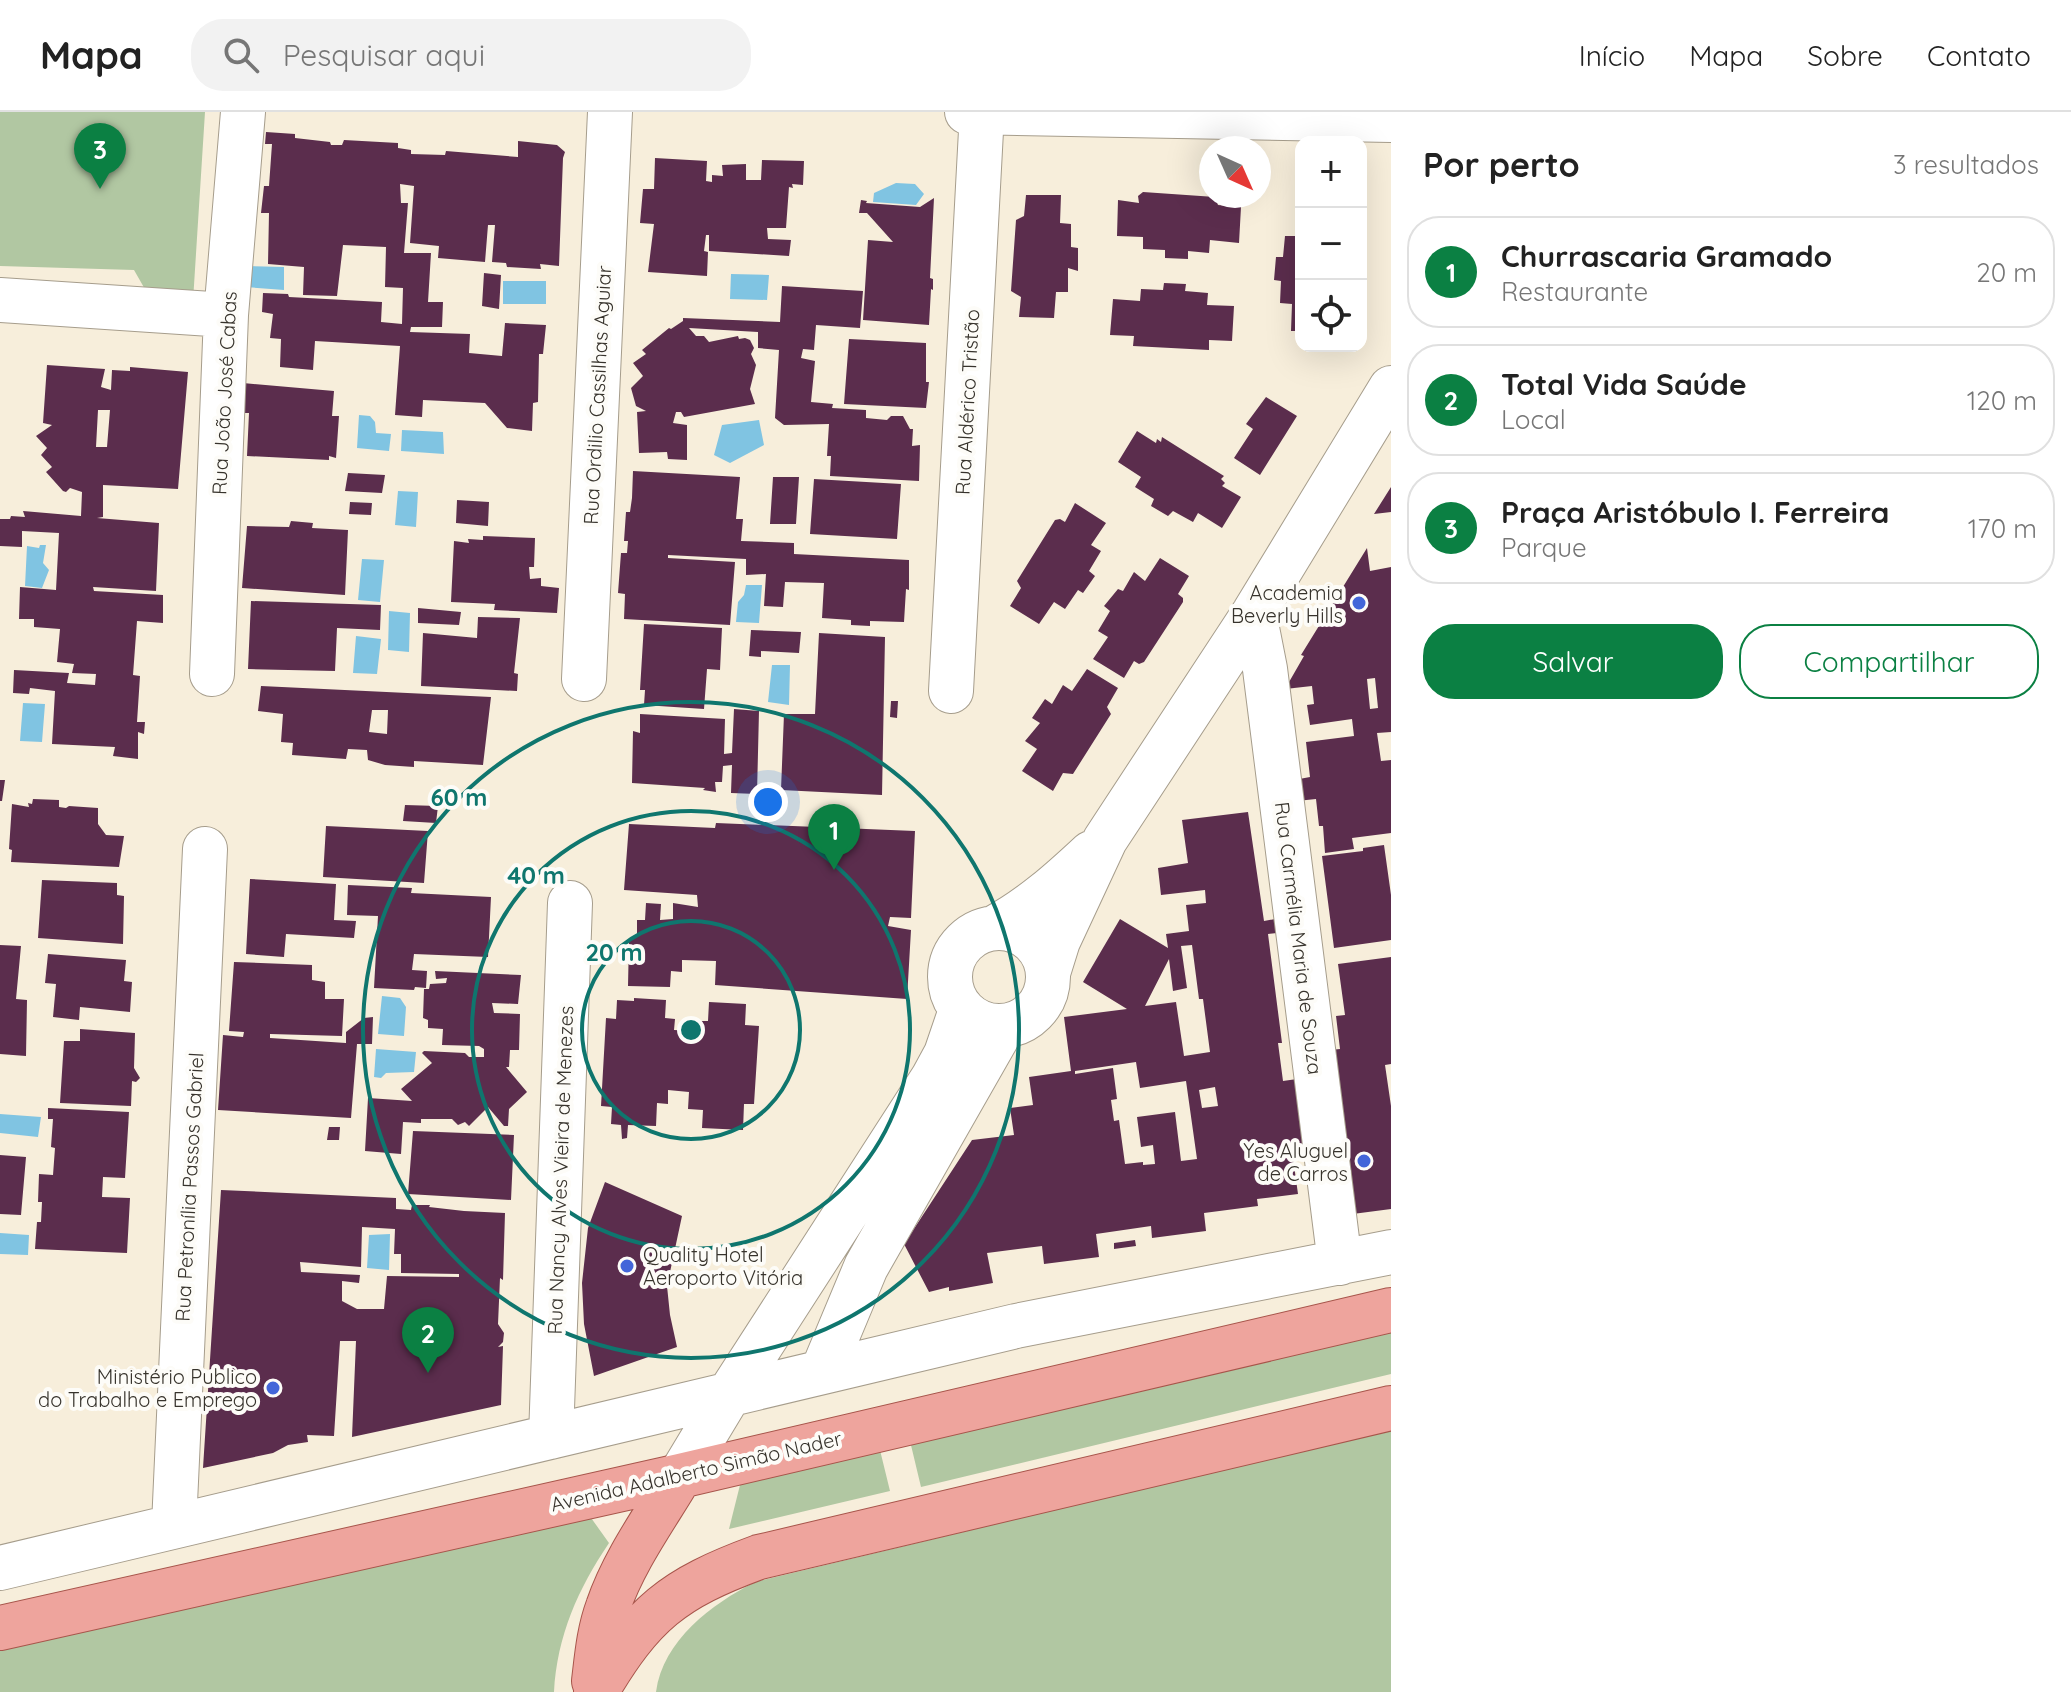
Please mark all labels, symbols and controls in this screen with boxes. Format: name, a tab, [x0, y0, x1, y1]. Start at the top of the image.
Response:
search box	[191, 19, 751, 91]
text: Mapa	[40, 31, 143, 79]
icon: search	[219, 33, 263, 77]
text: Pesquisar aqui	[283, 36, 485, 74]
text: Início	[1579, 38, 1645, 73]
text: Mapa	[1689, 38, 1763, 73]
text: Sobre	[1807, 38, 1883, 73]
text: Contato	[1927, 38, 2031, 73]
pin: 3	[74, 123, 126, 189]
north arrow	[1199, 136, 1271, 208]
map controls	[1295, 136, 1367, 352]
button: +	[1295, 136, 1367, 208]
text: Por perto	[1423, 143, 1580, 186]
text: 3 resultados	[1893, 148, 2039, 181]
button: −	[1295, 208, 1367, 280]
text: Churrascaria Gramado	[1501, 237, 1832, 275]
text: 1	[1446, 256, 1456, 289]
text: 20 m	[1976, 256, 2037, 289]
street label: Rua Ordilio Cassilhas Aguiar	[578, 265, 616, 525]
text: Restaurante	[1501, 275, 1648, 308]
button: locate	[1295, 280, 1367, 352]
street label: Rua João José Cabas	[206, 291, 242, 495]
street label: Rua Aldérico Tristão	[950, 308, 984, 496]
text: Total Vida Saúde	[1501, 365, 1747, 403]
text: 2	[1444, 384, 1458, 417]
text: 120 m	[1967, 384, 2037, 417]
text: Local	[1501, 403, 1566, 436]
text: Praça Aristóbulo I. Ferreira	[1501, 493, 1889, 531]
text: 3	[1444, 512, 1458, 545]
text: 170 m	[1968, 512, 2037, 545]
text: Parque	[1501, 531, 1587, 564]
place label: Academia Beverly Hills	[1231, 580, 1343, 628]
marker: Academia Beverly Hills	[1350, 594, 1368, 612]
button: Salvar	[1423, 624, 1723, 699]
button: Compartilhar	[1739, 624, 2039, 699]
text: 60 m	[431, 782, 487, 812]
your location	[748, 782, 788, 822]
street label: Rua Carmélia Maria de Souza	[1270, 800, 1328, 1076]
pin: 1	[808, 804, 860, 870]
text: 40 m	[507, 860, 565, 890]
text: 20 m	[585, 937, 643, 967]
street label: Rua Nancy Alves Vieira de Menezes	[542, 1005, 578, 1335]
centre of rings	[677, 1016, 705, 1044]
street label: Rua Petronília Passos Gabriel	[169, 1052, 209, 1322]
place label: Yes Aluguel de Carros	[1243, 1138, 1348, 1186]
marker: Yes Aluguel de Carros	[1355, 1152, 1373, 1170]
place label: Quality Hotel Aeroporto Vitória	[643, 1242, 803, 1290]
marker: Quality Hotel Aeroporto Vitória	[618, 1257, 636, 1275]
pin: 2	[402, 1307, 454, 1373]
place label: Ministério Publico do Trabalho e Emprego	[38, 1364, 257, 1412]
marker: Ministério Publico do Trabalho e Emprego	[264, 1379, 282, 1397]
street label: Avenida Adalberto Simão Nader	[548, 1425, 844, 1517]

